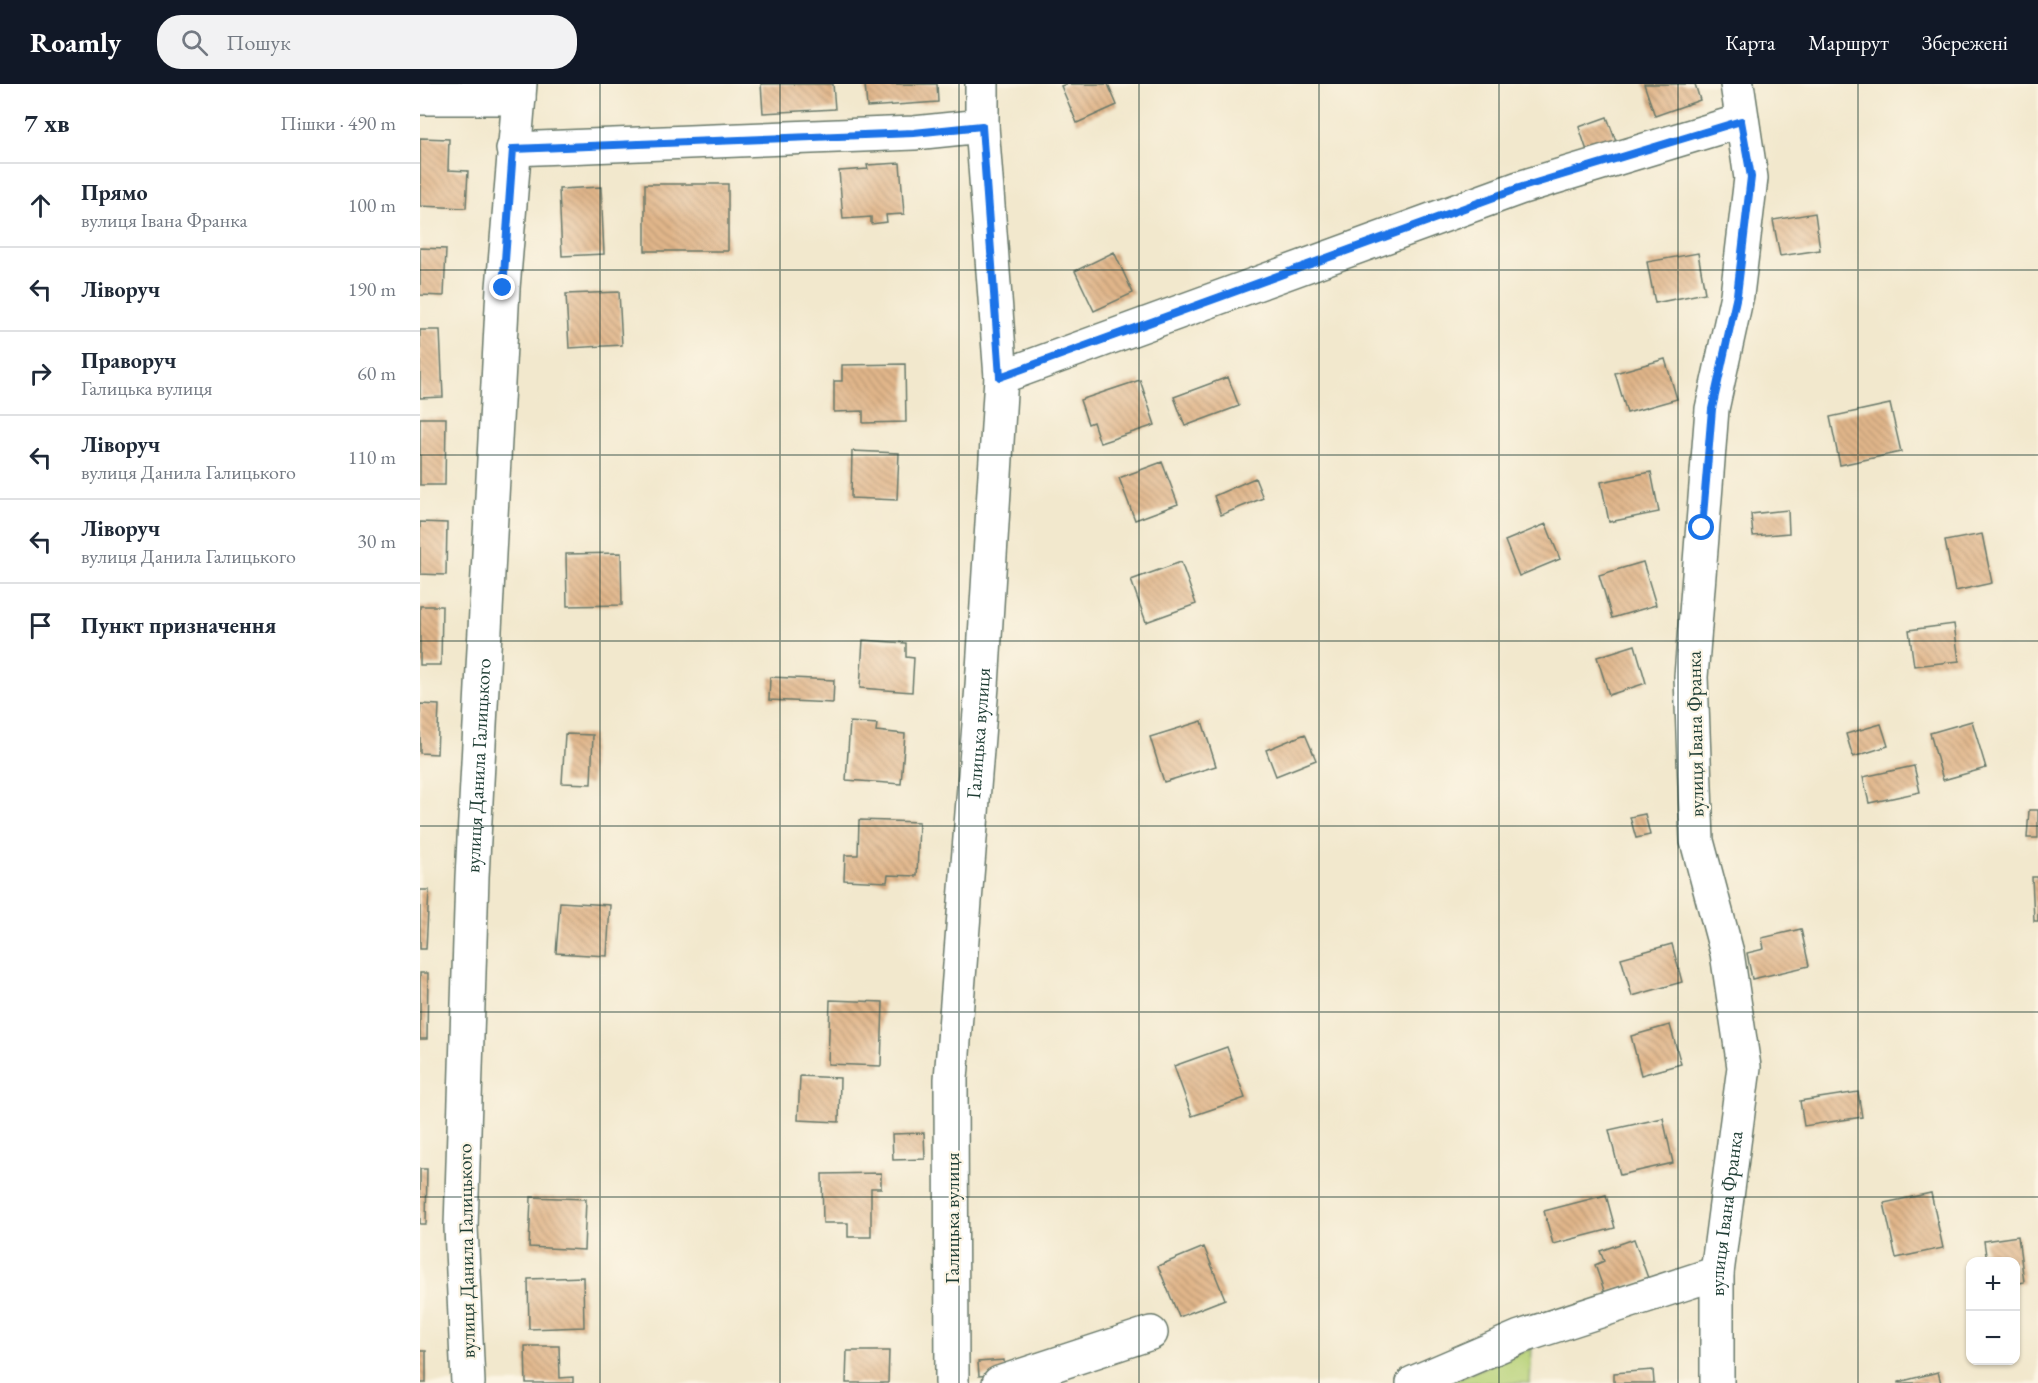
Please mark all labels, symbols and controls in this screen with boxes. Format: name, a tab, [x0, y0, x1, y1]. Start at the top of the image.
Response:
search box	[157, 15, 577, 69]
text: Roamly	[30, 24, 121, 60]
icon: search	[178, 26, 211, 59]
text: Пошук	[226, 28, 291, 57]
text: Карта	[1725, 29, 1775, 56]
text: Маршрут	[1808, 29, 1889, 56]
text: Збережені	[1922, 29, 2008, 56]
text: 7 хв	[24, 106, 70, 140]
text: Пішки · 490 m	[280, 110, 396, 136]
text: Прямо	[81, 178, 148, 207]
icon: ahead	[24, 189, 57, 222]
text: 100 m	[348, 192, 396, 218]
text: вулиця Івана Франка	[81, 207, 247, 233]
icon: left	[24, 273, 57, 306]
route end	[489, 274, 515, 300]
text: Ліворуч	[81, 275, 160, 304]
text: 190 m	[348, 276, 396, 302]
text: Праворуч	[81, 346, 177, 375]
icon: right	[24, 357, 57, 390]
text: 60 m	[357, 360, 396, 386]
text: Галицька вулиця	[81, 375, 212, 401]
text: Ліворуч	[81, 430, 160, 459]
icon: left	[24, 441, 57, 474]
text: 110 m	[348, 444, 396, 470]
text: вулиця Данила Галицького	[81, 459, 296, 485]
text: Ліворуч	[81, 514, 160, 543]
route start	[1688, 514, 1714, 540]
icon: left	[24, 525, 57, 558]
text: 30 m	[357, 528, 396, 554]
text: вулиця Данила Галицького	[81, 543, 296, 569]
icon: arrive	[24, 609, 57, 642]
text: Пункт призначення	[81, 611, 276, 640]
street label: вулиця Івана Франка	[1681, 651, 1709, 817]
street label: вулиця Данила Галицького	[459, 657, 497, 874]
street label: Галицька вулиця	[960, 667, 996, 800]
street label: вулиця Івана Франка	[1704, 1129, 1749, 1296]
street label: вулиця Данила Галицького	[451, 1143, 481, 1359]
street label: Галицька вулиця	[939, 1152, 965, 1284]
map controls	[1966, 1257, 2020, 1365]
button: +	[1966, 1257, 2020, 1311]
button: −	[1966, 1311, 2020, 1365]

